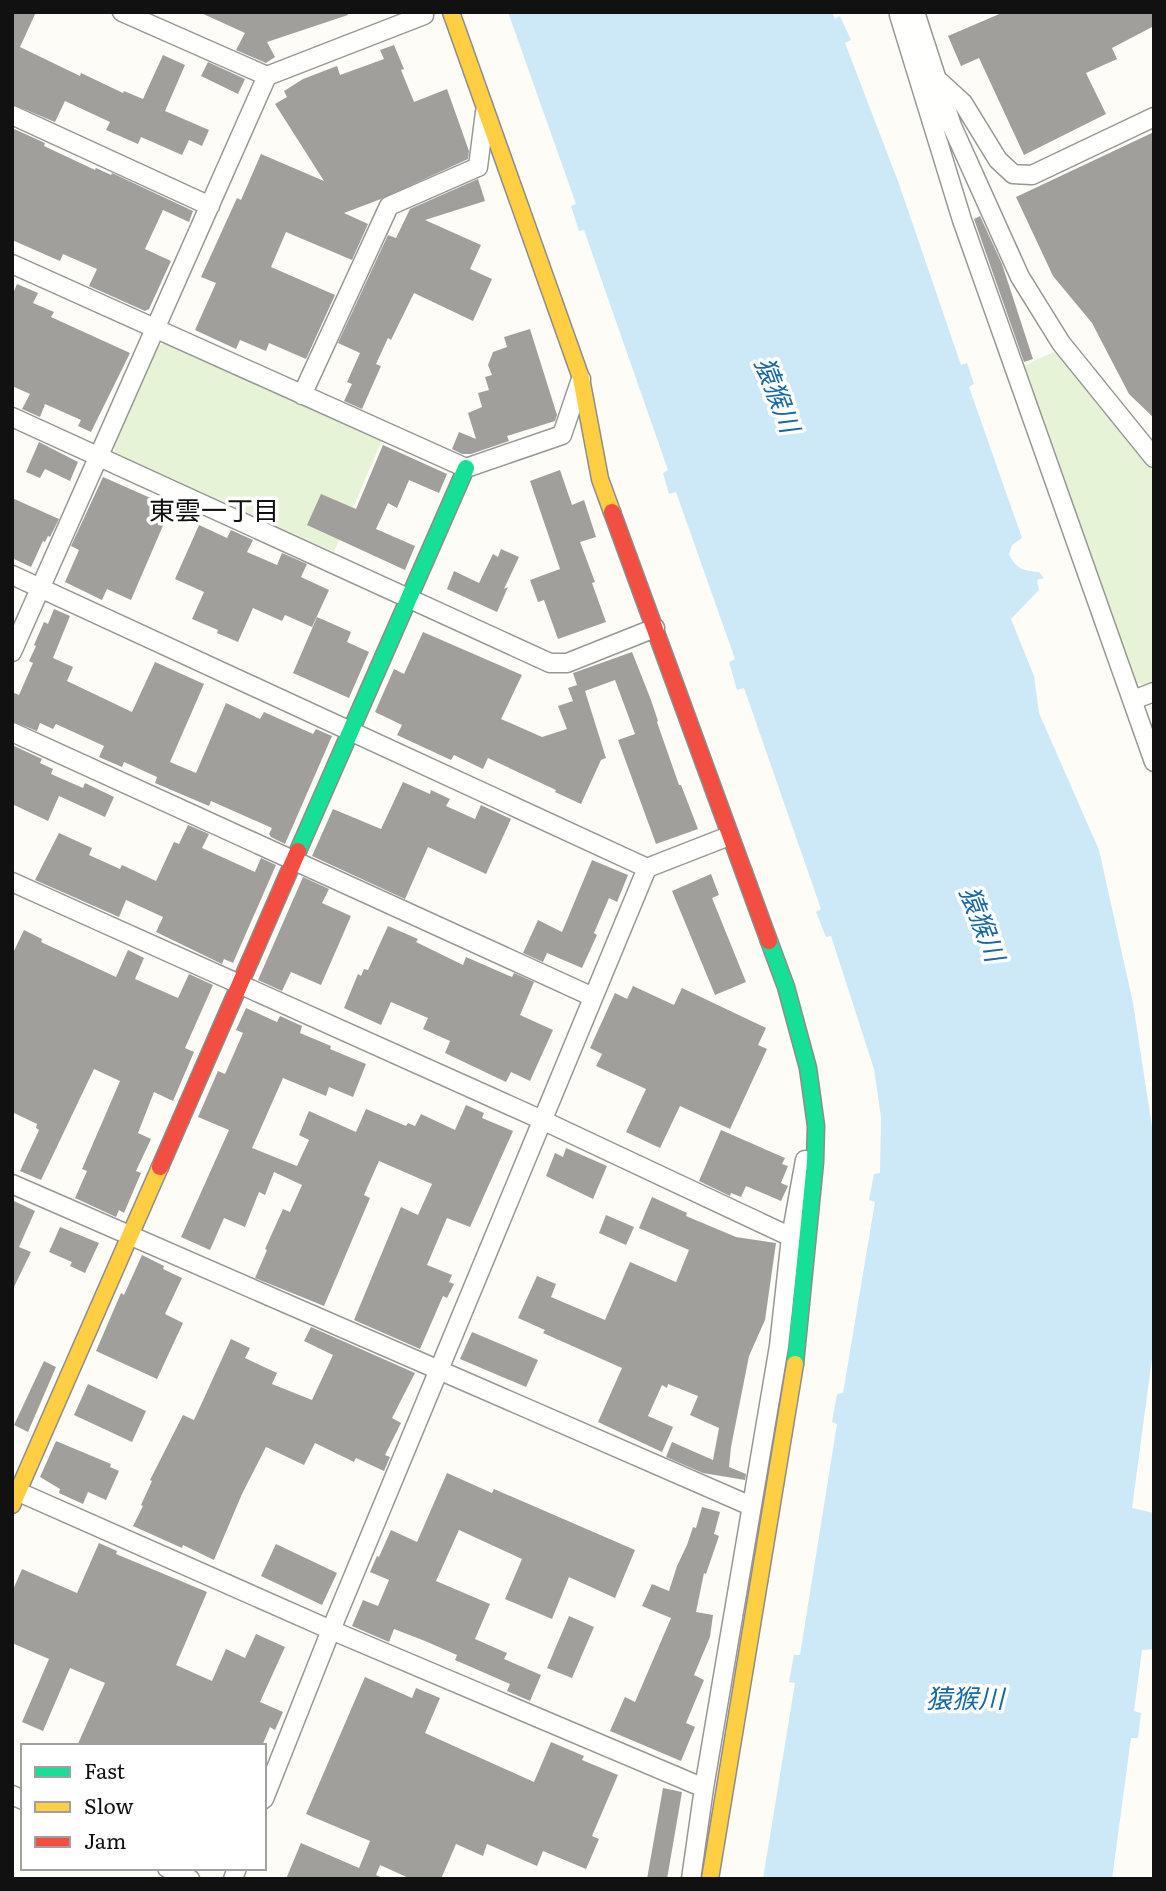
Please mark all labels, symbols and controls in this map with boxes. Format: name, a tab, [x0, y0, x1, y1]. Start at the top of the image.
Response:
water label: 猿猴川	[747, 351, 813, 440]
district label: 東雲一丁目	[149, 489, 279, 528]
water label: 猿猴川	[952, 880, 1018, 969]
water label: 猿猴川	[926, 1677, 1007, 1716]
legend	[21, 1744, 266, 1870]
text: Fast	[84, 1754, 125, 1785]
text: Slow	[84, 1789, 134, 1820]
text: Jam	[84, 1824, 126, 1855]

